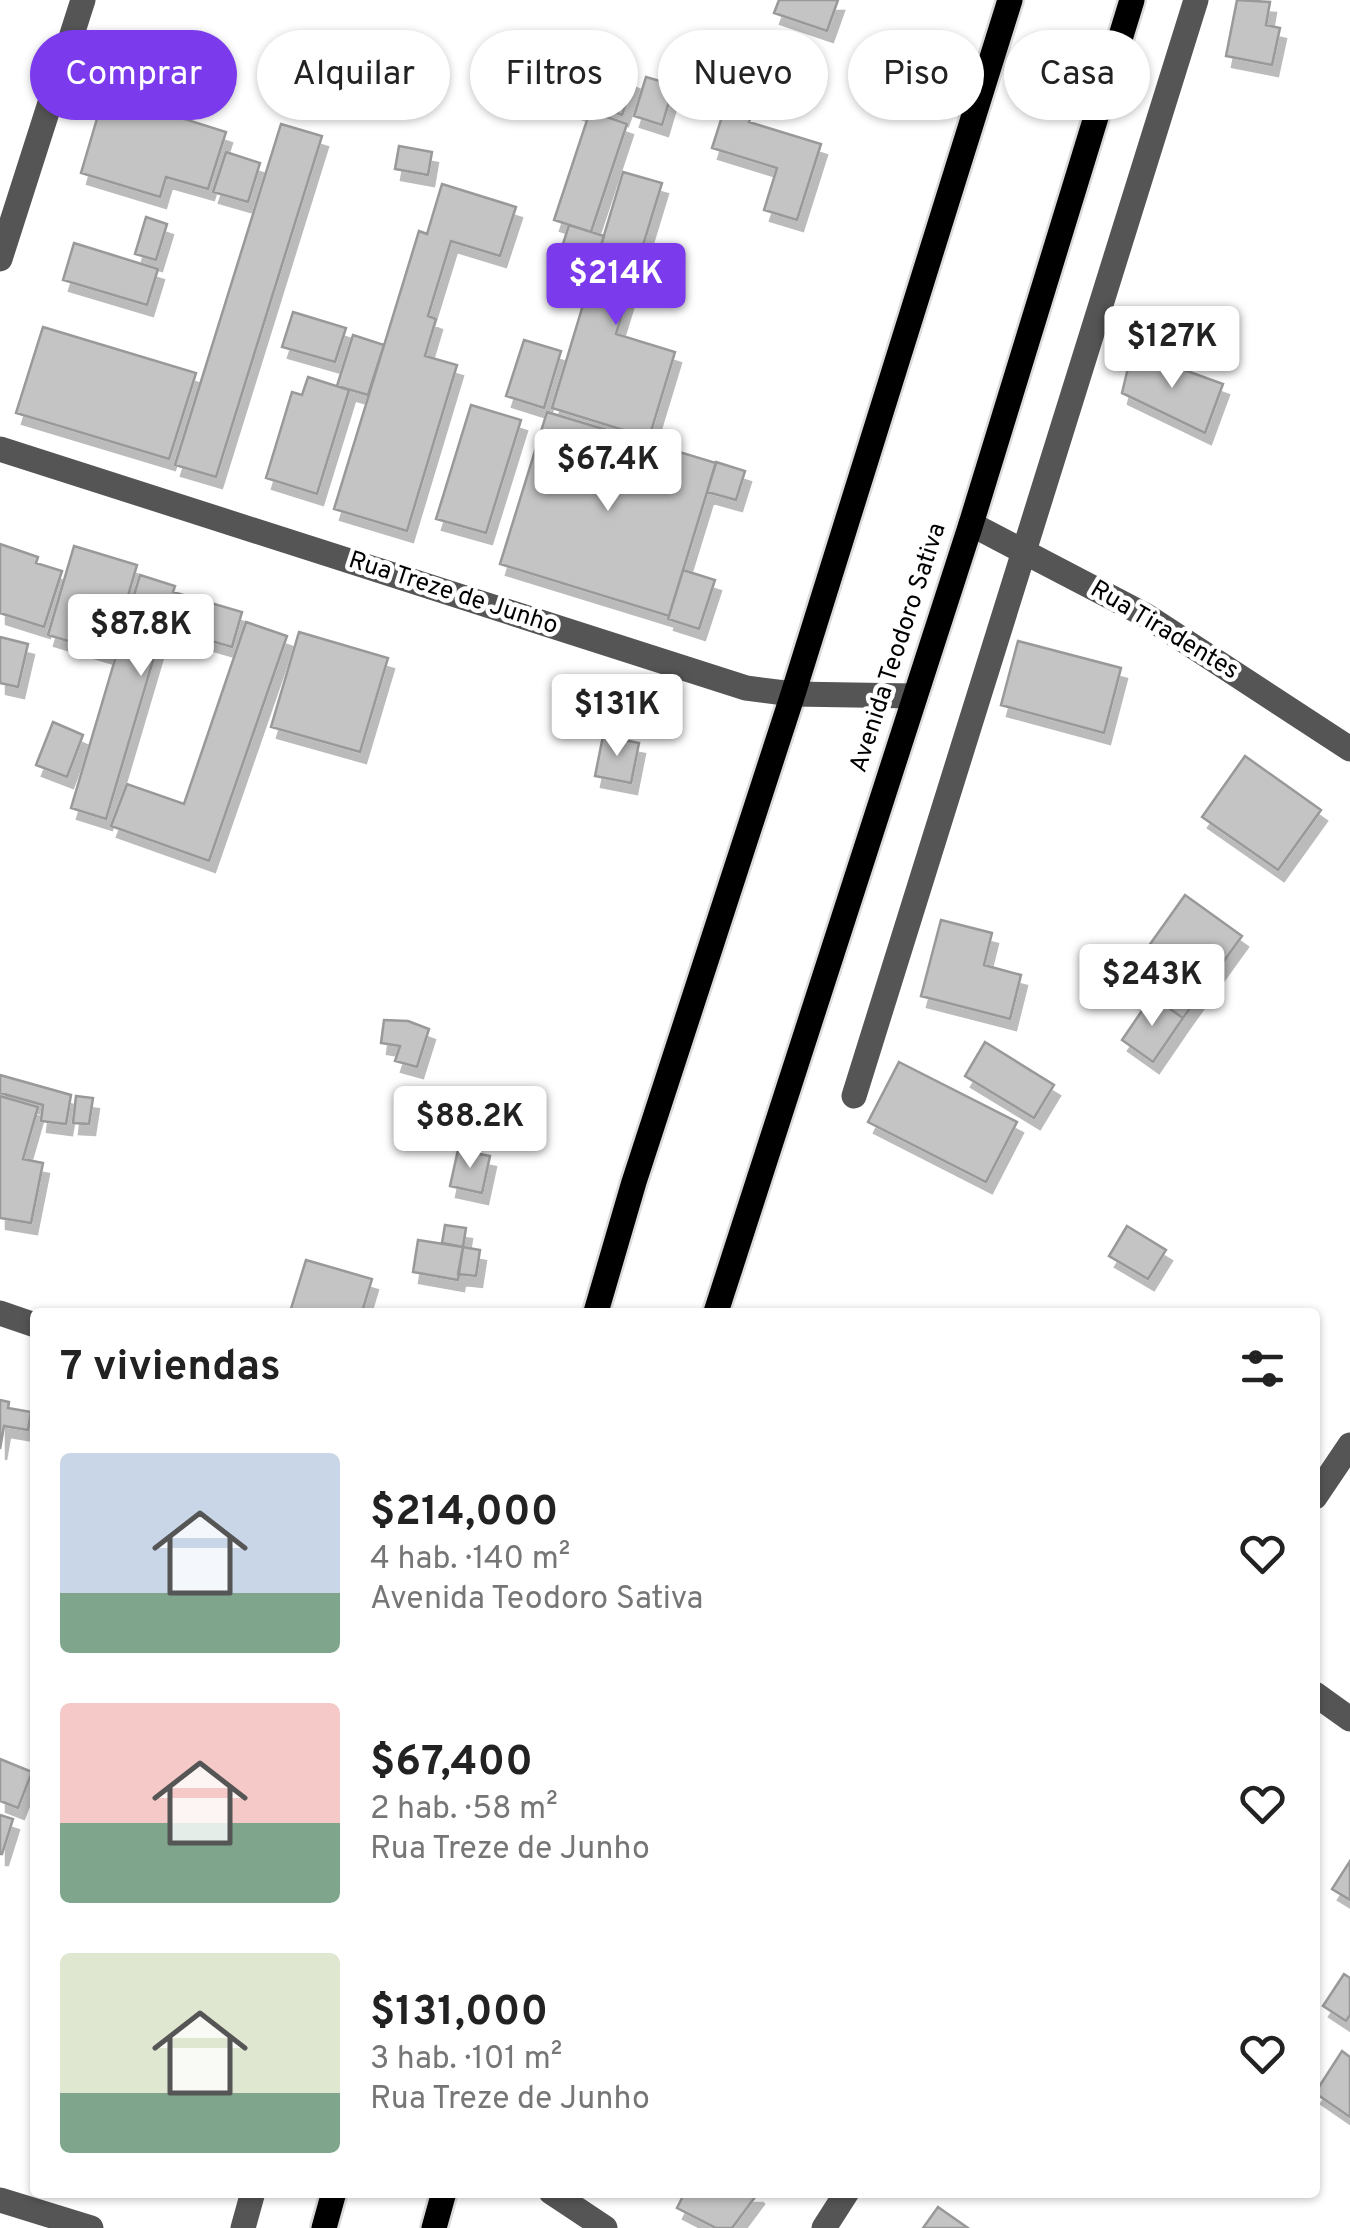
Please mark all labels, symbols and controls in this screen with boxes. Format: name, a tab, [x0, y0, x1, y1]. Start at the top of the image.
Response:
chip: Comprar	[30, 30, 237, 120]
chip: Alquilar	[257, 30, 450, 120]
chip: Filtros	[470, 30, 638, 120]
chip: Nuevo	[658, 30, 828, 120]
chip: Piso	[848, 30, 984, 120]
chip: Casa	[1004, 30, 1150, 120]
pin: $214K	[546, 243, 686, 328]
text: $214K	[569, 255, 663, 295]
pin: $127K	[1102, 306, 1242, 391]
text: $127K	[1126, 318, 1218, 358]
pin: $67.4K	[527, 429, 689, 514]
text: $67.4K	[556, 441, 660, 481]
street label: Avenida Teodoro Sativa	[844, 519, 954, 777]
street label: Rua Treze de Junho	[344, 545, 562, 643]
street label: Rua Tiradentes	[1084, 574, 1244, 688]
pin: $87.8K	[60, 594, 222, 679]
text: $87.8K	[90, 606, 192, 646]
pin: $131K	[547, 674, 687, 759]
text: $131K	[574, 686, 660, 726]
pin: $243K	[1082, 944, 1222, 1029]
text: $243K	[1101, 956, 1203, 996]
pin: $88.2K	[389, 1086, 551, 1171]
text: $88.2K	[416, 1098, 524, 1138]
icon: filters	[1235, 1341, 1290, 1396]
text: 7 viviendas	[60, 1342, 281, 1395]
text: $214,000	[370, 1487, 558, 1540]
icon: home	[140, 1493, 260, 1613]
icon: heart	[1235, 1526, 1290, 1581]
text: 4 hab. · 140 m²	[370, 1540, 570, 1580]
text: Avenida Teodoro Sativa	[370, 1580, 703, 1620]
text: $67,400	[370, 1737, 533, 1790]
icon: home	[140, 1743, 260, 1863]
icon: heart	[1235, 1776, 1290, 1831]
text: 2 hab. · 58 m²	[370, 1790, 558, 1830]
text: Rua Treze de Junho	[370, 1830, 650, 1870]
text: $131,000	[370, 1987, 548, 2040]
icon: home	[140, 1993, 260, 2113]
icon: heart	[1235, 2026, 1290, 2081]
text: 3 hab. · 101 m²	[370, 2040, 562, 2080]
text: Rua Treze de Junho	[370, 2080, 650, 2120]

